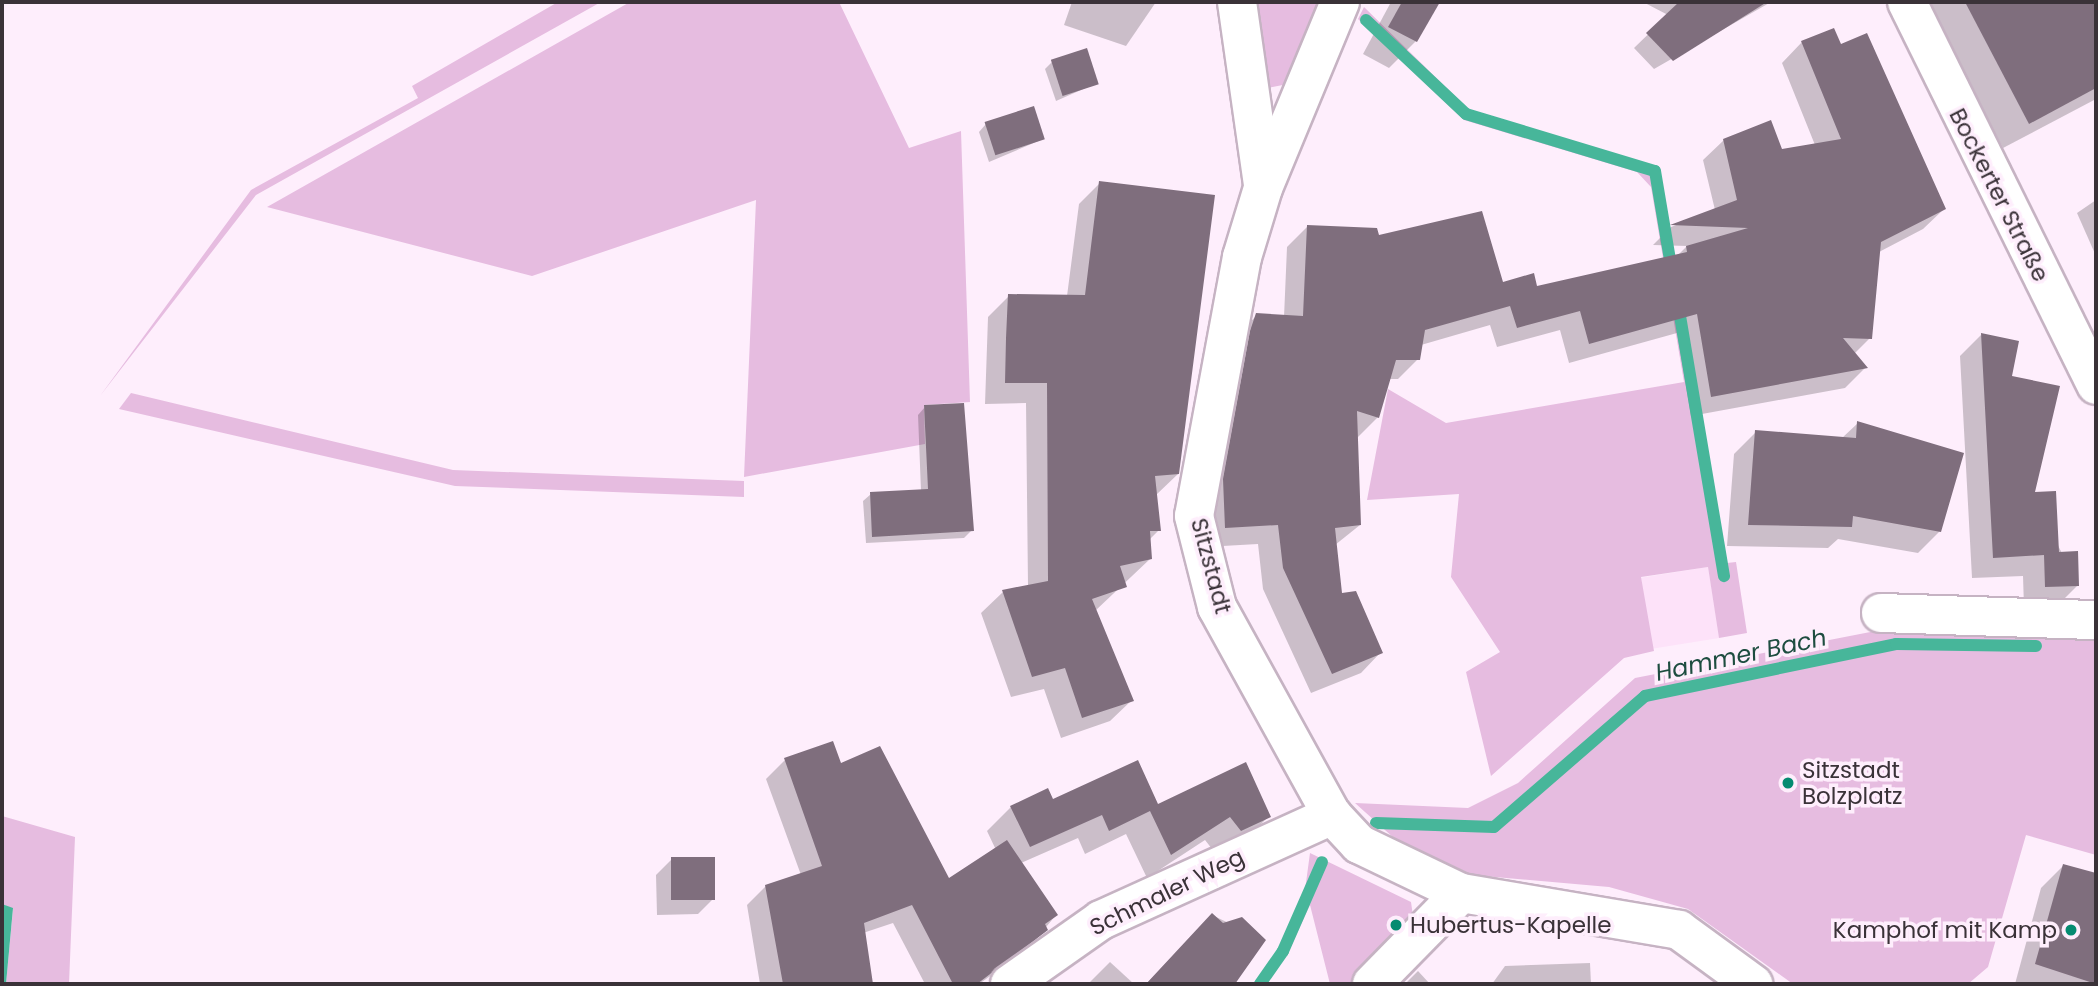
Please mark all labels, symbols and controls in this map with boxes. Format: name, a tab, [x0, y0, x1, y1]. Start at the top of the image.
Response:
street label: Bockerter Straße	[1943, 104, 2055, 286]
street label: Sitzstadt	[1185, 515, 1237, 617]
water label: Hammer Bach	[1653, 623, 1829, 687]
place label: Sitzstadt Bolzplatz	[1802, 756, 1903, 810]
marker: Sitzstadt Bolzplatz	[1780, 775, 1796, 791]
street label: Schmaler Weg	[1085, 843, 1249, 941]
place label: Hubertus-Kapelle	[1410, 911, 1612, 939]
place label: Kamphof mit Kamp	[1833, 916, 2057, 944]
marker: Hubertus-Kapelle	[1388, 917, 1404, 933]
marker: Kamphof mit Kamp	[2063, 922, 2079, 938]

